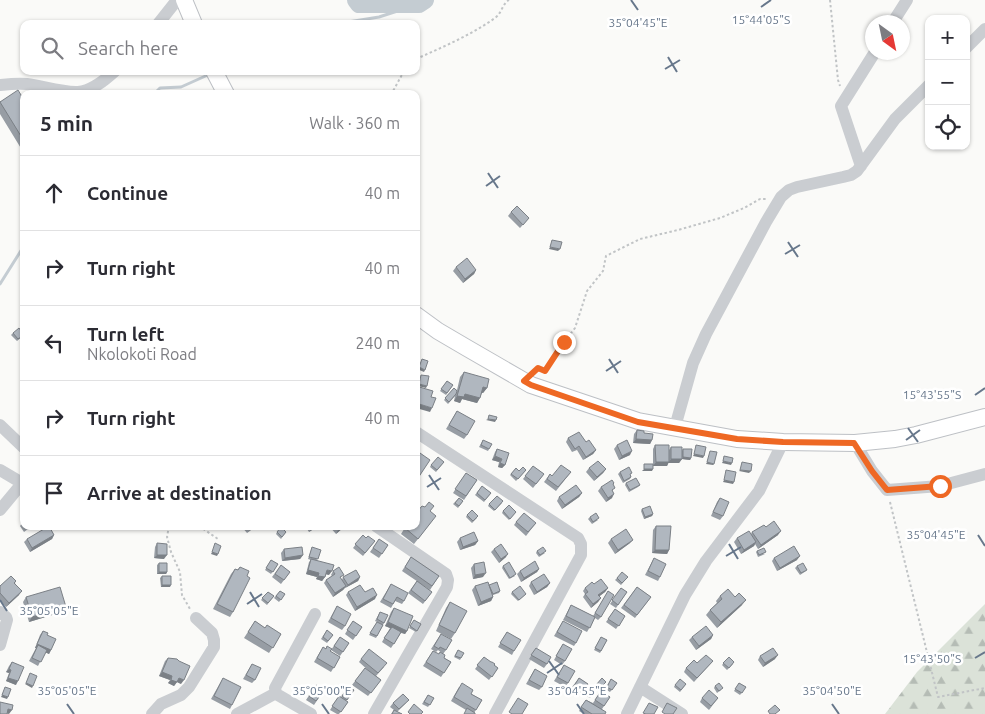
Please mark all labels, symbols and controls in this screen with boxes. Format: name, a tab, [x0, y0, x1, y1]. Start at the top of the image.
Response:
text: 15°44'05"S	[732, 13, 790, 26]
north arrow	[865, 15, 910, 60]
map controls	[925, 15, 970, 150]
button: +	[925, 15, 970, 60]
text: 35°04'45"E	[609, 16, 668, 29]
search box	[20, 20, 420, 75]
icon: search	[38, 34, 66, 62]
text: Search here	[78, 37, 178, 59]
button: −	[925, 60, 970, 105]
button: locate	[925, 105, 970, 150]
text: 5 min	[40, 111, 93, 135]
text: Walk · 360 m	[309, 114, 400, 132]
icon: ahead	[40, 179, 68, 207]
text: Continue	[87, 182, 168, 204]
text: 40 m	[364, 184, 400, 202]
icon: right	[40, 254, 68, 282]
text: Turn right	[87, 257, 175, 279]
text: 40 m	[364, 259, 400, 277]
text: Turn left	[87, 323, 165, 345]
icon: left	[40, 329, 68, 357]
route end	[553, 331, 576, 354]
text: 240 m	[355, 334, 400, 352]
text: Nkolokoti Road	[87, 345, 197, 363]
text: 15°43'55"S	[903, 388, 961, 401]
icon: right	[40, 404, 68, 432]
text: Turn right	[87, 407, 175, 429]
text: 40 m	[364, 409, 400, 427]
route start	[929, 475, 952, 498]
icon: arrive	[40, 479, 68, 507]
text: Arrive at destination	[87, 482, 272, 504]
text: 35°04'45"E	[907, 528, 966, 541]
text: 35°05'05"E	[20, 604, 79, 617]
text: 15°43'50"S	[903, 652, 961, 665]
text: 35°05'05"E	[38, 684, 97, 697]
text: 35°05'00"E	[293, 684, 352, 697]
text: 35°04'55"E	[548, 684, 607, 697]
text: 35°04'50"E	[803, 684, 862, 697]

